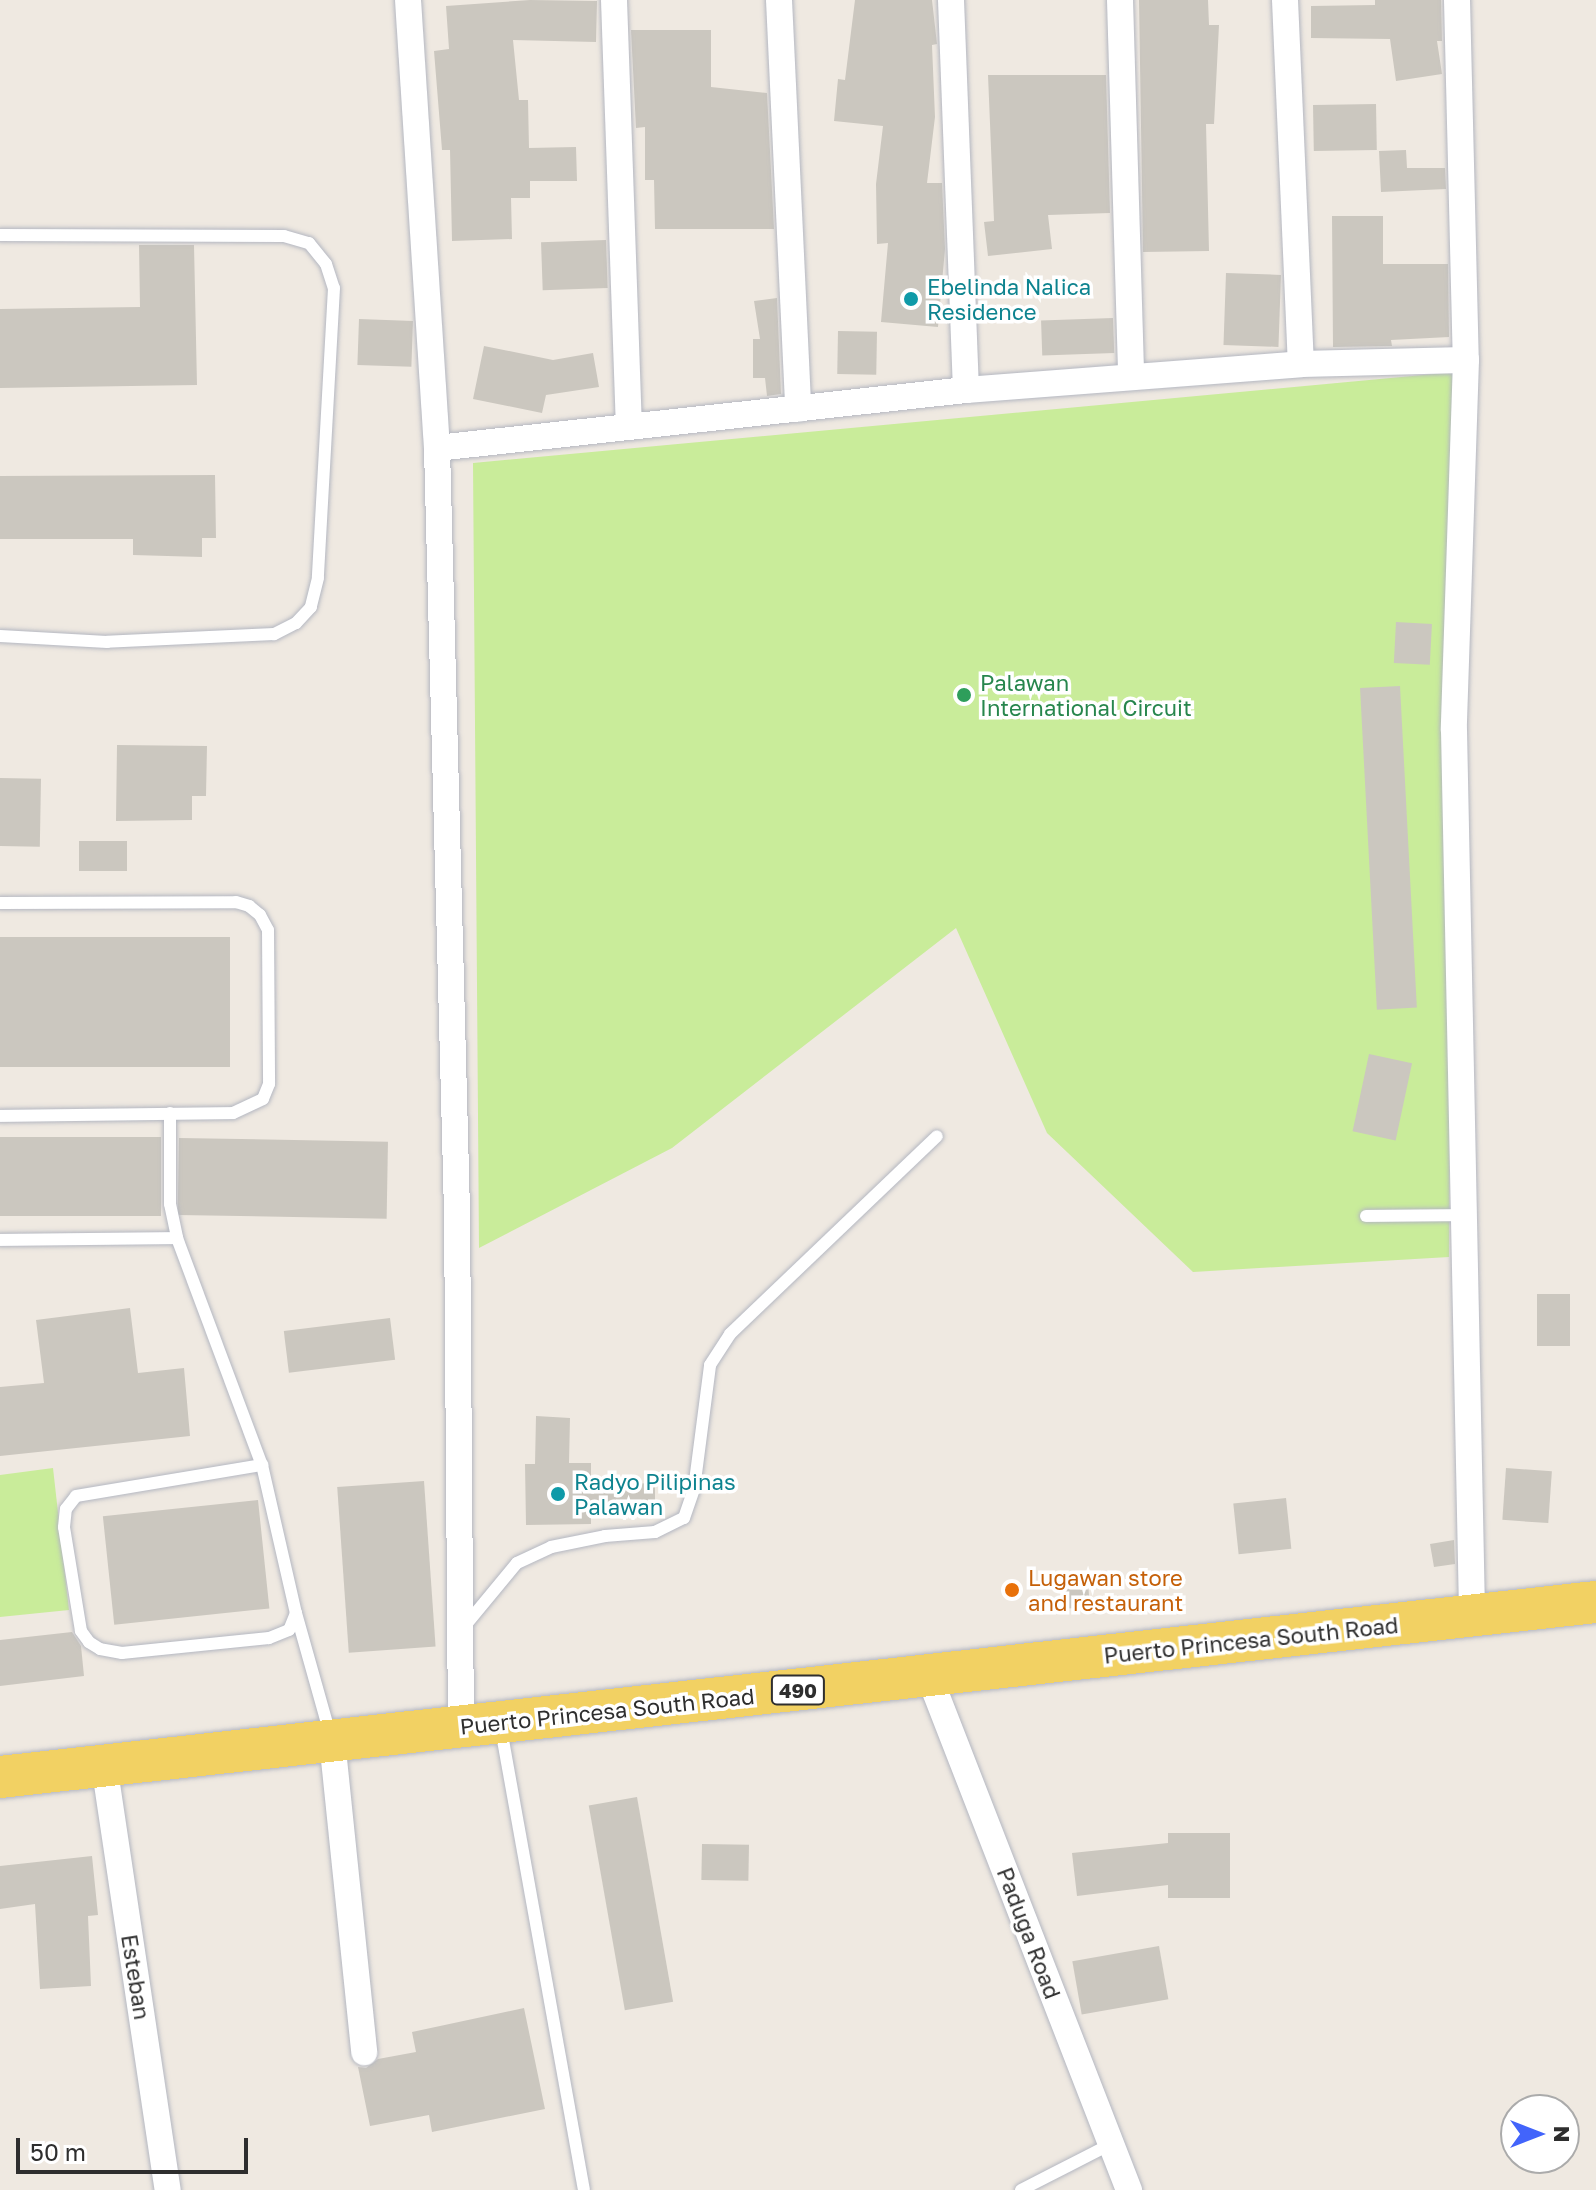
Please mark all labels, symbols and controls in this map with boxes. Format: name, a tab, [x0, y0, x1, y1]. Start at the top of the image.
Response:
place label: Ebelinda Nalica Residence	[927, 273, 1091, 324]
marker: Ebelinda Nalica Residence	[902, 290, 920, 308]
place label: Palawan International Circuit	[980, 669, 1192, 720]
marker: Palawan International Circuit	[955, 686, 973, 704]
place label: Radyo Pilipinas Palawan	[574, 1468, 736, 1520]
marker: Radyo Pilipinas Palawan	[549, 1485, 567, 1503]
place label: Lugawan store and restaurant	[1028, 1564, 1183, 1616]
marker: Lugawan store and restaurant	[1003, 1581, 1021, 1599]
street label: Puerto Princesa South Road	[1102, 1611, 1400, 1669]
road number: 490	[770, 1674, 826, 1706]
street label: Puerto Princesa South Road	[458, 1682, 756, 1740]
street label: Paduga Road	[992, 1863, 1066, 2003]
street label: Esteban	[116, 1932, 156, 2022]
north arrow	[1500, 2094, 1580, 2174]
scale bar	[20, 2122, 252, 2172]
text: N	[1549, 2126, 1576, 2142]
text: 50 m	[30, 2137, 86, 2166]

